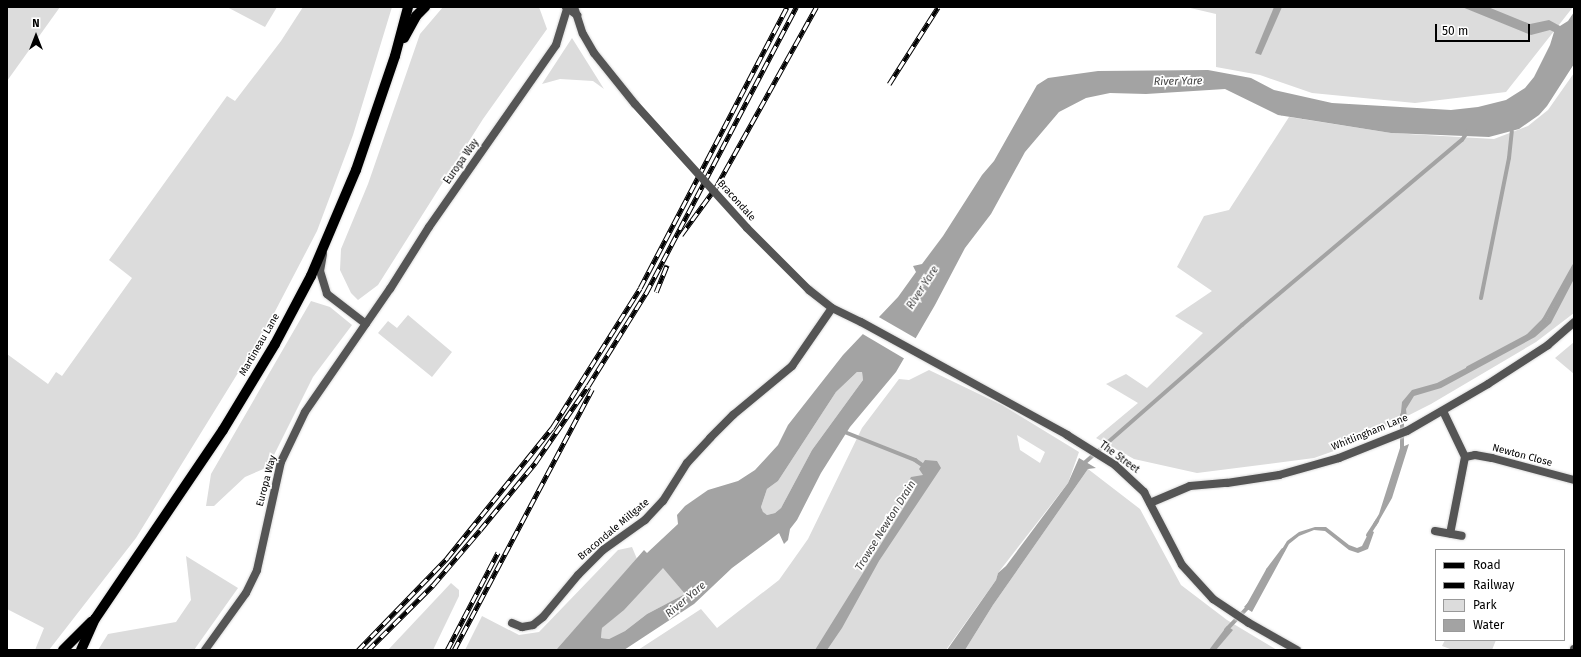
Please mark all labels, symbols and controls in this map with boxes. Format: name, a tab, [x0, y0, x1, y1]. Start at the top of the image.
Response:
north arrow	[16, 16, 56, 56]
scale bar	[1437, 16, 1532, 42]
text: N	[32, 17, 40, 30]
text: 50 m	[1442, 24, 1468, 38]
water label: River Yare	[1153, 75, 1203, 89]
street label: Europa Way	[442, 137, 482, 187]
street label: Bracondale	[714, 178, 758, 224]
water label: River Yare	[904, 264, 942, 312]
street label: Martineau Lane	[237, 312, 283, 378]
street label: Whitlingham Lane	[1330, 412, 1410, 454]
street label: The Street	[1097, 440, 1141, 476]
street label: Newton Close	[1491, 442, 1553, 470]
street label: Europa Way	[254, 454, 280, 508]
water label: Trowse Newton Drain	[853, 479, 919, 573]
street label: Bracondale Millgate	[576, 497, 652, 563]
legend	[1435, 549, 1565, 641]
text: Road	[1473, 558, 1501, 572]
text: Railway	[1473, 578, 1514, 592]
water label: River Yare	[663, 579, 709, 621]
text: Park	[1473, 598, 1497, 612]
text: Water	[1473, 618, 1504, 632]

